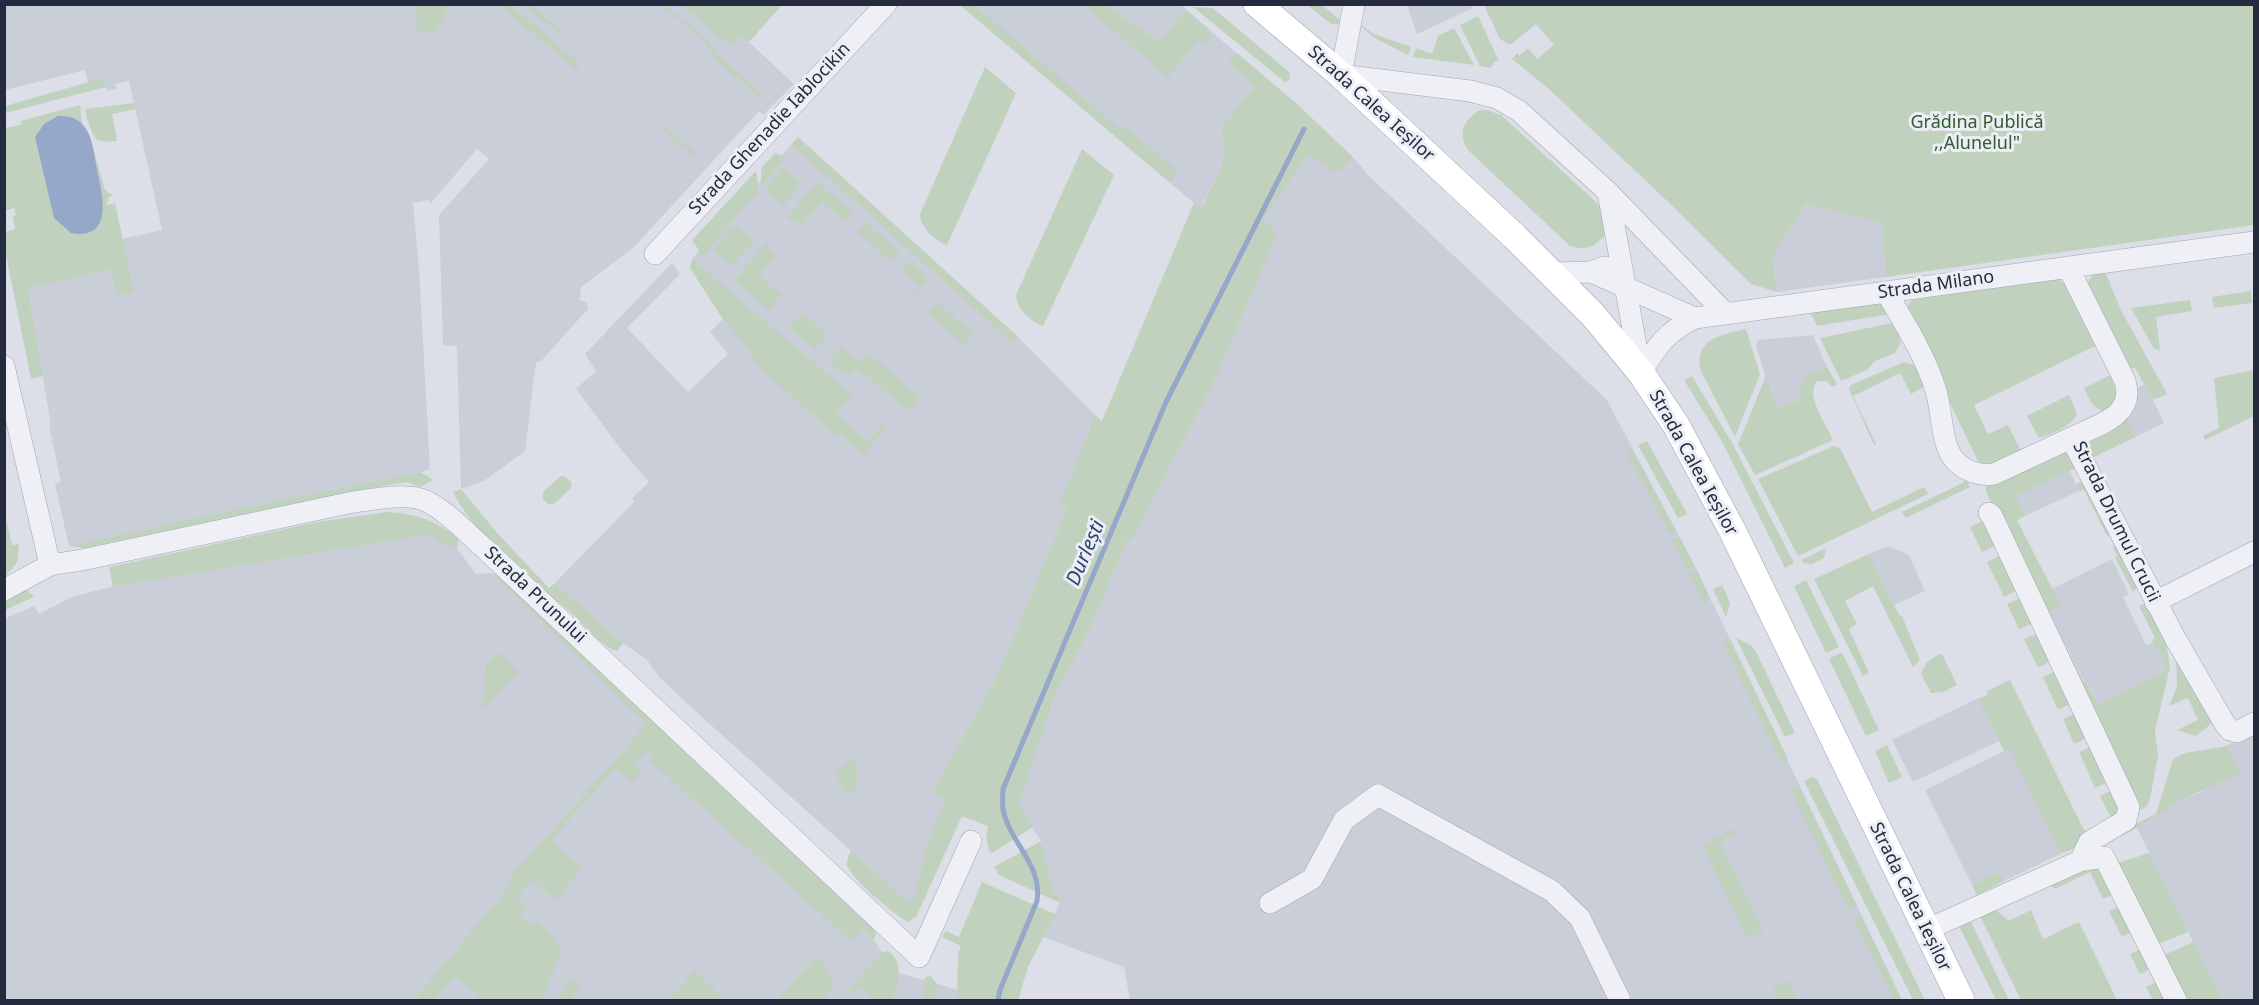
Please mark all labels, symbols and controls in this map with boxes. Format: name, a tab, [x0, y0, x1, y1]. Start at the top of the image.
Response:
street label: Strada Ghenadie Iablocikin	[685, 39, 855, 219]
street label: Strada Calea Ieșilor	[1303, 41, 1439, 167]
park label: Grădina Publică ,,Alunelul"	[1910, 112, 2044, 154]
street label: Strada Milano	[1877, 266, 1995, 304]
street label: Strada Calea Ieșilor	[1644, 387, 1742, 539]
street label: Strada Drumul Crucii	[2068, 438, 2164, 606]
water label: Durlești	[1062, 517, 1110, 589]
street label: Strada Prunului	[480, 542, 590, 648]
street label: Strada Calea Ieșilor	[1865, 819, 1955, 975]

